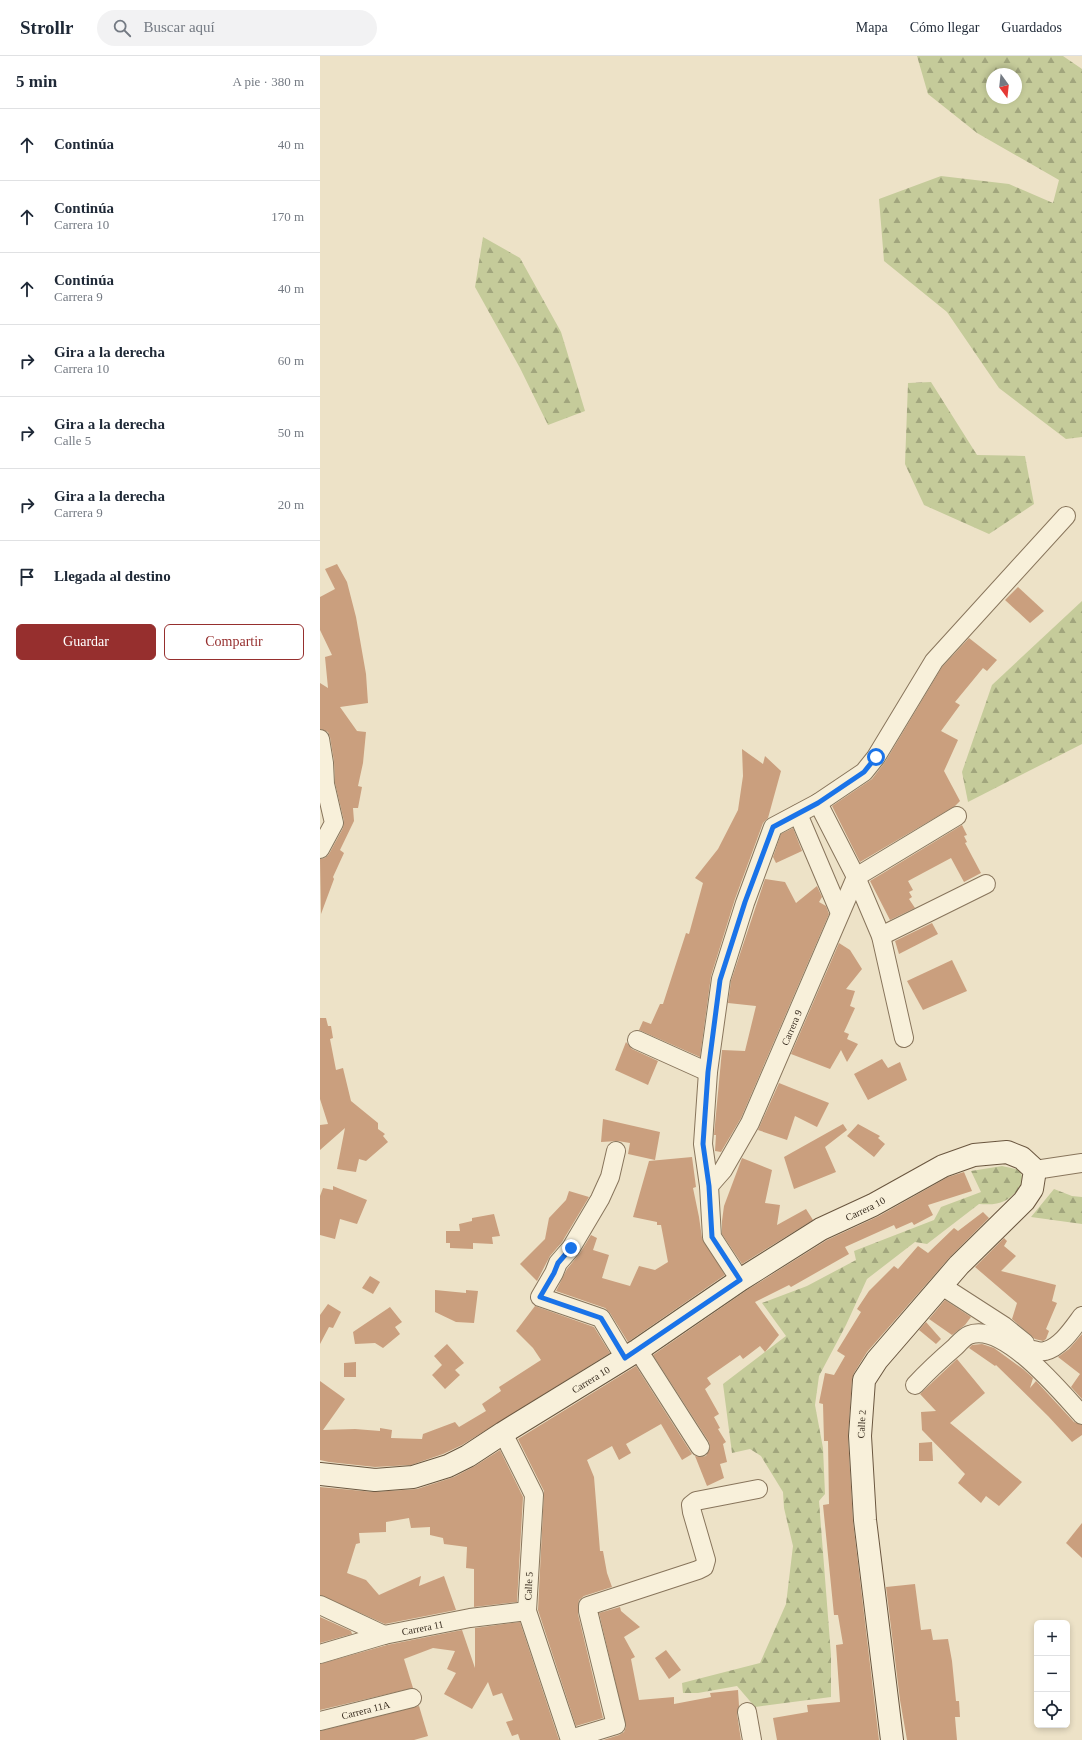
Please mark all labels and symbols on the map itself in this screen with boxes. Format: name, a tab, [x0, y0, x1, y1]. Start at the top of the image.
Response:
north arrow	[986, 68, 1022, 104]
route start	[867, 748, 885, 766]
street label: Carrera 9	[779, 1008, 804, 1047]
street label: Carrera 10	[844, 1194, 887, 1223]
route end	[562, 1239, 580, 1257]
street label: Carrera 10	[570, 1364, 612, 1396]
street label: Calle 2	[855, 1409, 868, 1439]
street label: Calle 5	[522, 1571, 535, 1601]
street label: Carrera 11	[401, 1618, 444, 1637]
street label: Carrera 11A	[340, 1699, 392, 1721]

